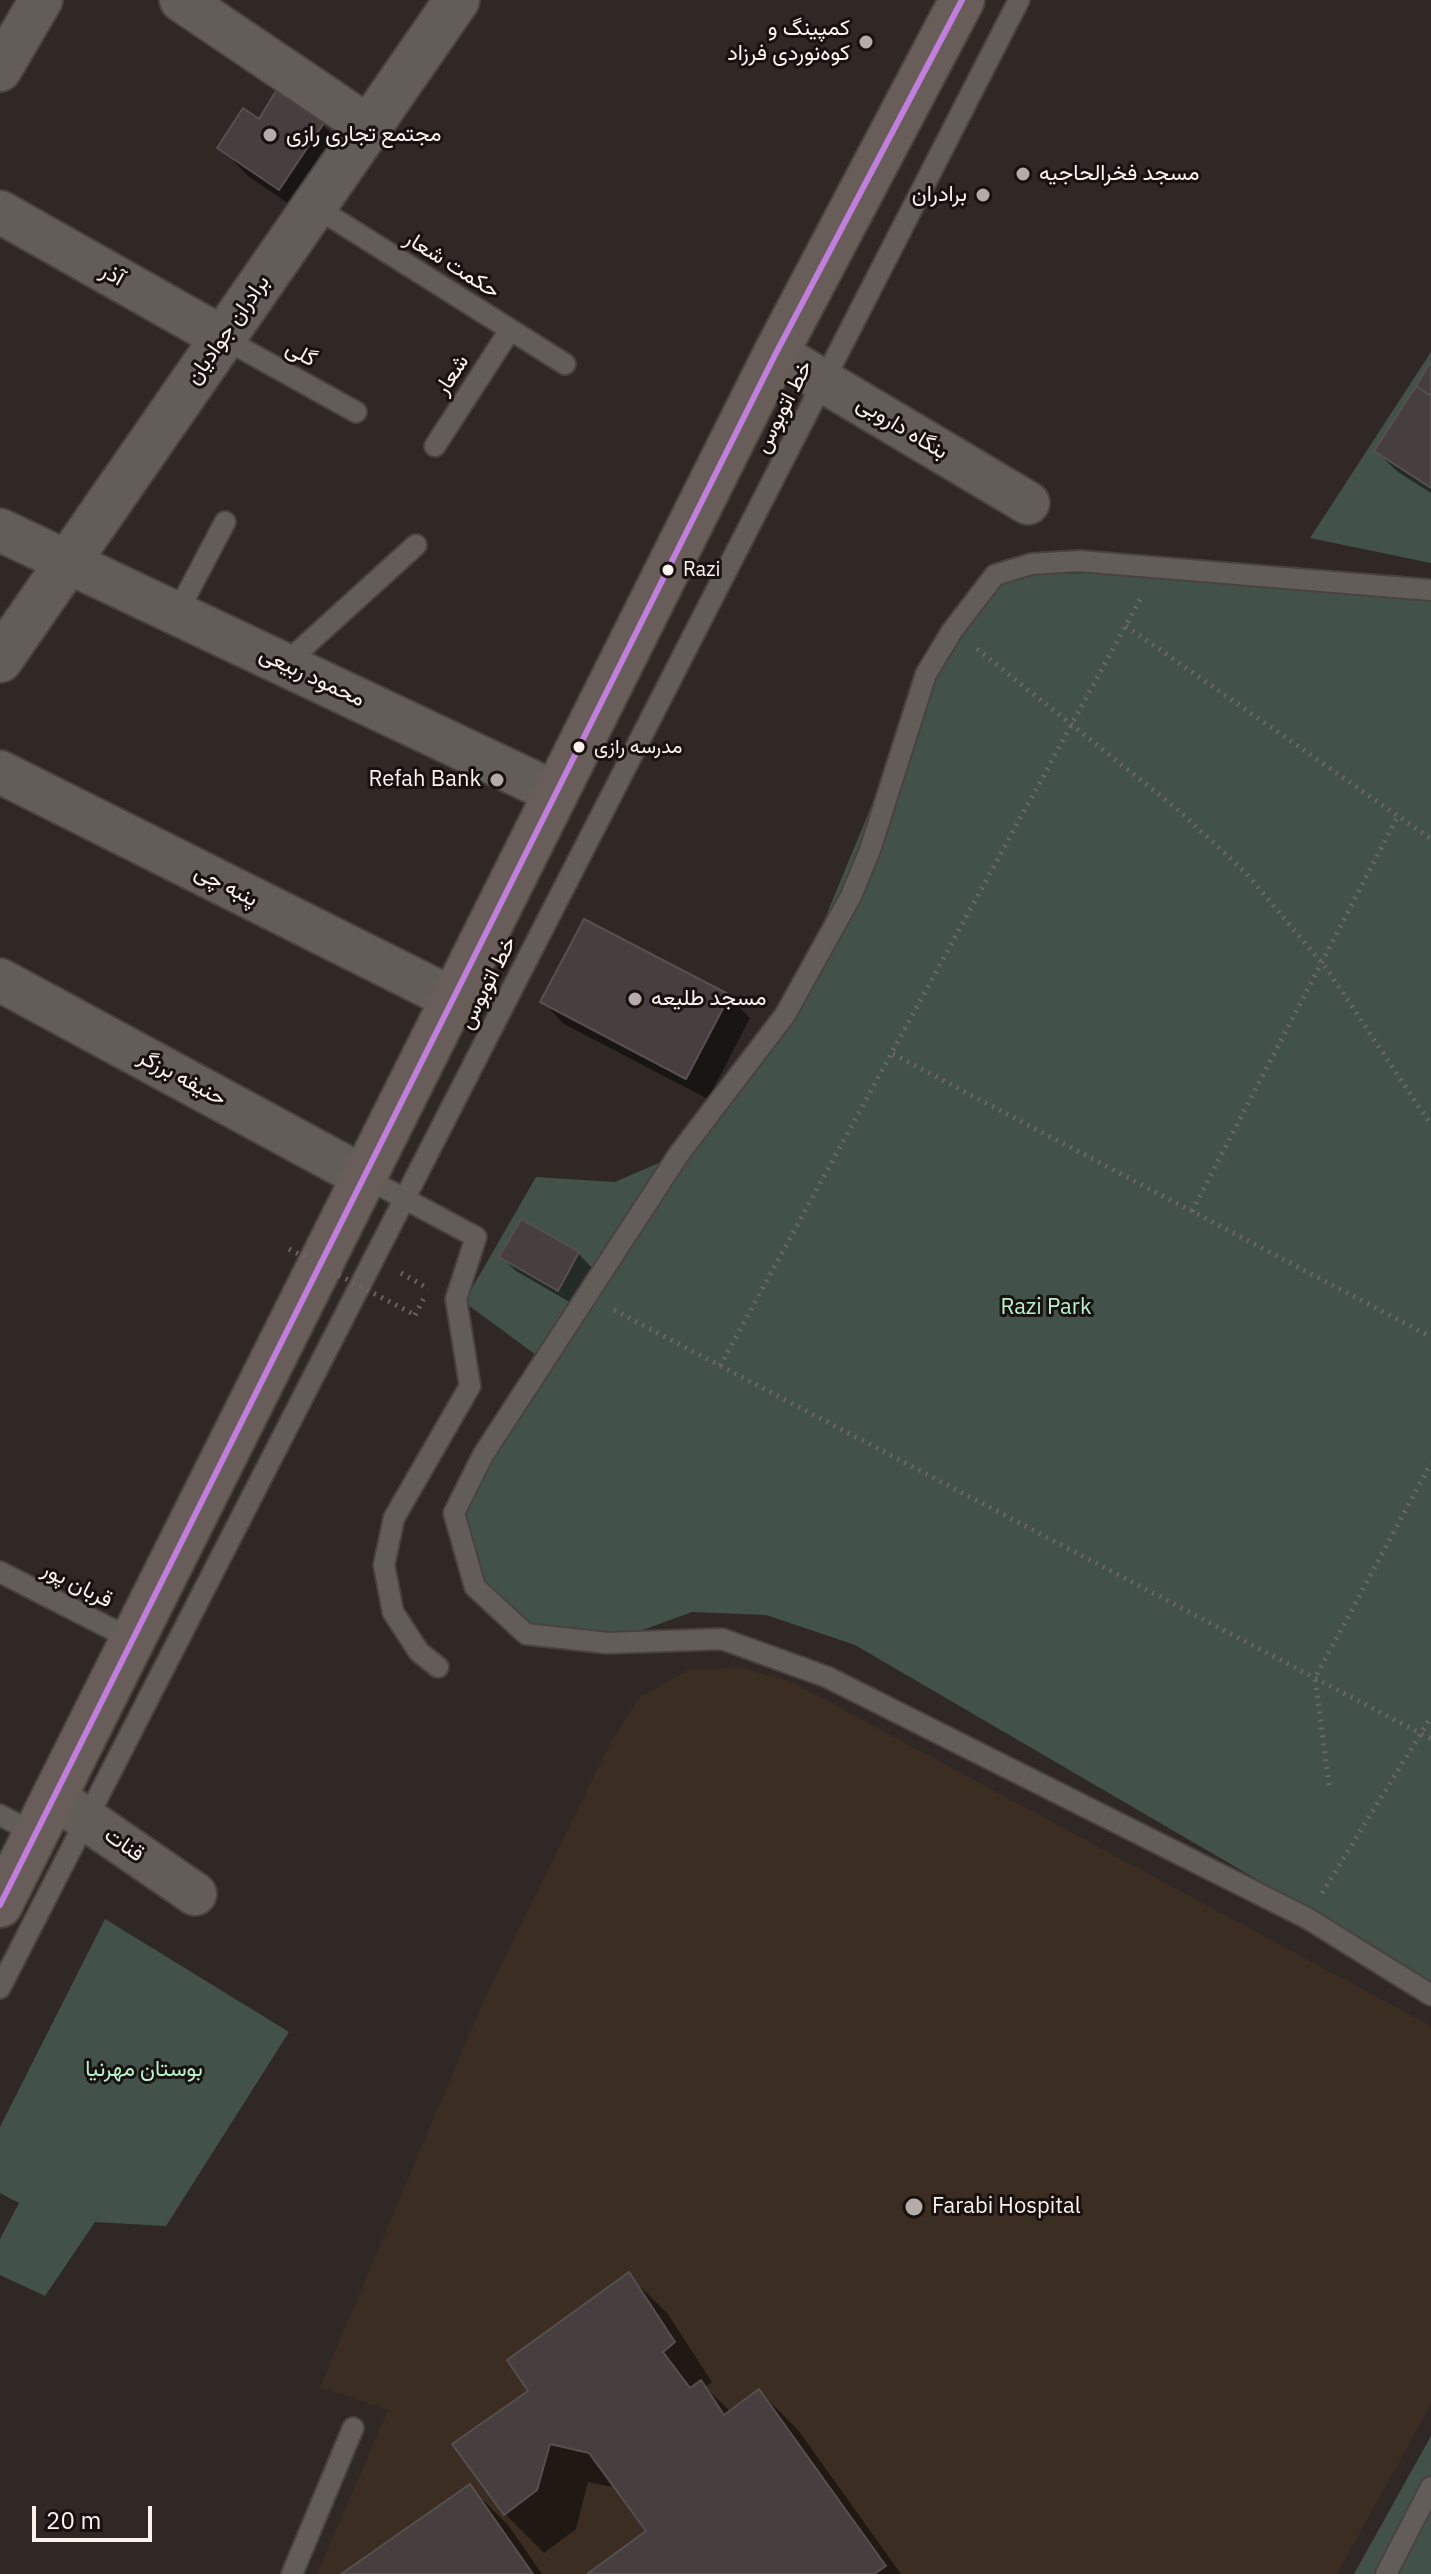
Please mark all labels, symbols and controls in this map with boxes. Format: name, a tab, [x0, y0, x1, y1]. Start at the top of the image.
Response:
place label: کمپینگ و کوه‌نوردی فرزاد	[727, 16, 850, 68]
marker: کمپینگ و کوه‌نوردی فرزاد	[857, 33, 875, 51]
place label: مجتمع تجاری رازی	[286, 122, 442, 148]
marker: مجتمع تجاری رازی	[261, 126, 279, 144]
place label: مسجد فخرالحاجیه	[1039, 161, 1200, 187]
marker: مسجد فخرالحاجیه	[1014, 165, 1032, 183]
place label: برادران	[912, 182, 967, 208]
marker: برادران	[974, 186, 992, 204]
street label: حکمت شعار	[399, 225, 505, 305]
street label: آذر	[95, 258, 129, 292]
street label: برادران جوادیان	[180, 270, 276, 390]
street label: گلی	[281, 335, 321, 373]
street label: شعار	[429, 350, 475, 400]
street label: خط اتوبوس	[749, 356, 819, 458]
street label: بنگاه داروبی	[852, 390, 952, 466]
place label: Razi	[683, 558, 721, 582]
marker: Razi	[660, 562, 676, 578]
street label: محمود ربیعی	[255, 641, 369, 713]
place label: مدرسه رازی	[594, 735, 683, 759]
marker: مدرسه رازی	[571, 739, 587, 755]
place label: Refah Bank	[368, 767, 481, 793]
marker: Refah Bank	[488, 771, 506, 789]
street label: پنبه چی	[190, 859, 262, 913]
street label: خط اتوبوس	[453, 932, 523, 1034]
place label: مسجد طلیعه	[651, 986, 766, 1012]
marker: مسجد طلیعه	[626, 990, 644, 1008]
street label: حنیفه برزگر	[133, 1044, 231, 1112]
park label: Razi Park	[1000, 1295, 1092, 1321]
street label: قربان پور	[37, 1556, 117, 1614]
street label: قنات	[99, 1822, 149, 1868]
park label: بوستان مهرنیا	[85, 2057, 203, 2083]
place label: Farabi Hospital	[932, 2194, 1081, 2220]
marker: Farabi Hospital	[903, 2196, 925, 2218]
scale bar	[36, 2490, 156, 2540]
text: 20 m	[46, 2504, 101, 2536]

